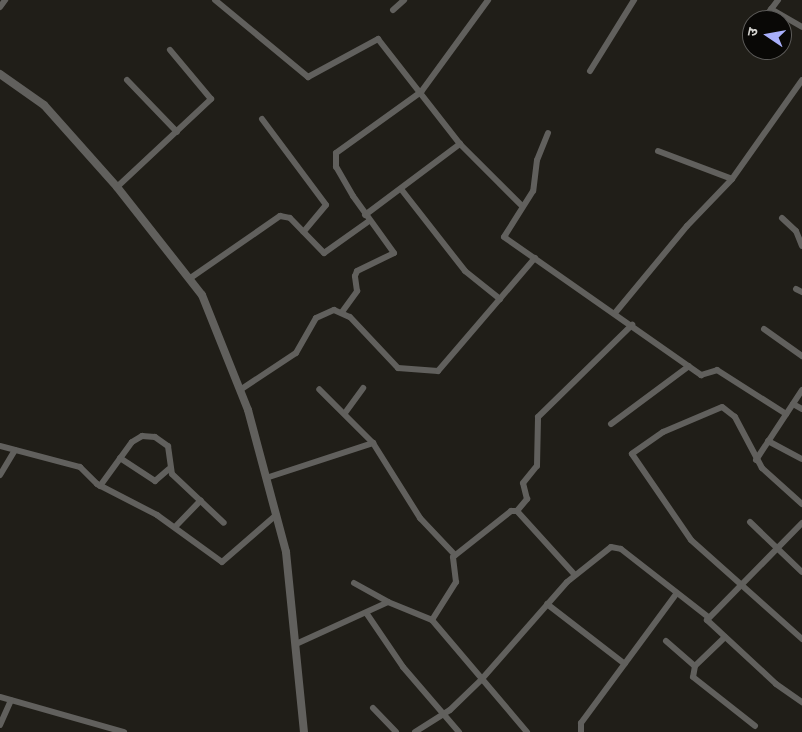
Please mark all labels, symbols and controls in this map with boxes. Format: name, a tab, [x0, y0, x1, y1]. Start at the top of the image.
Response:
north arrow	[742, 10, 792, 60]
text: उ	[744, 26, 762, 38]

